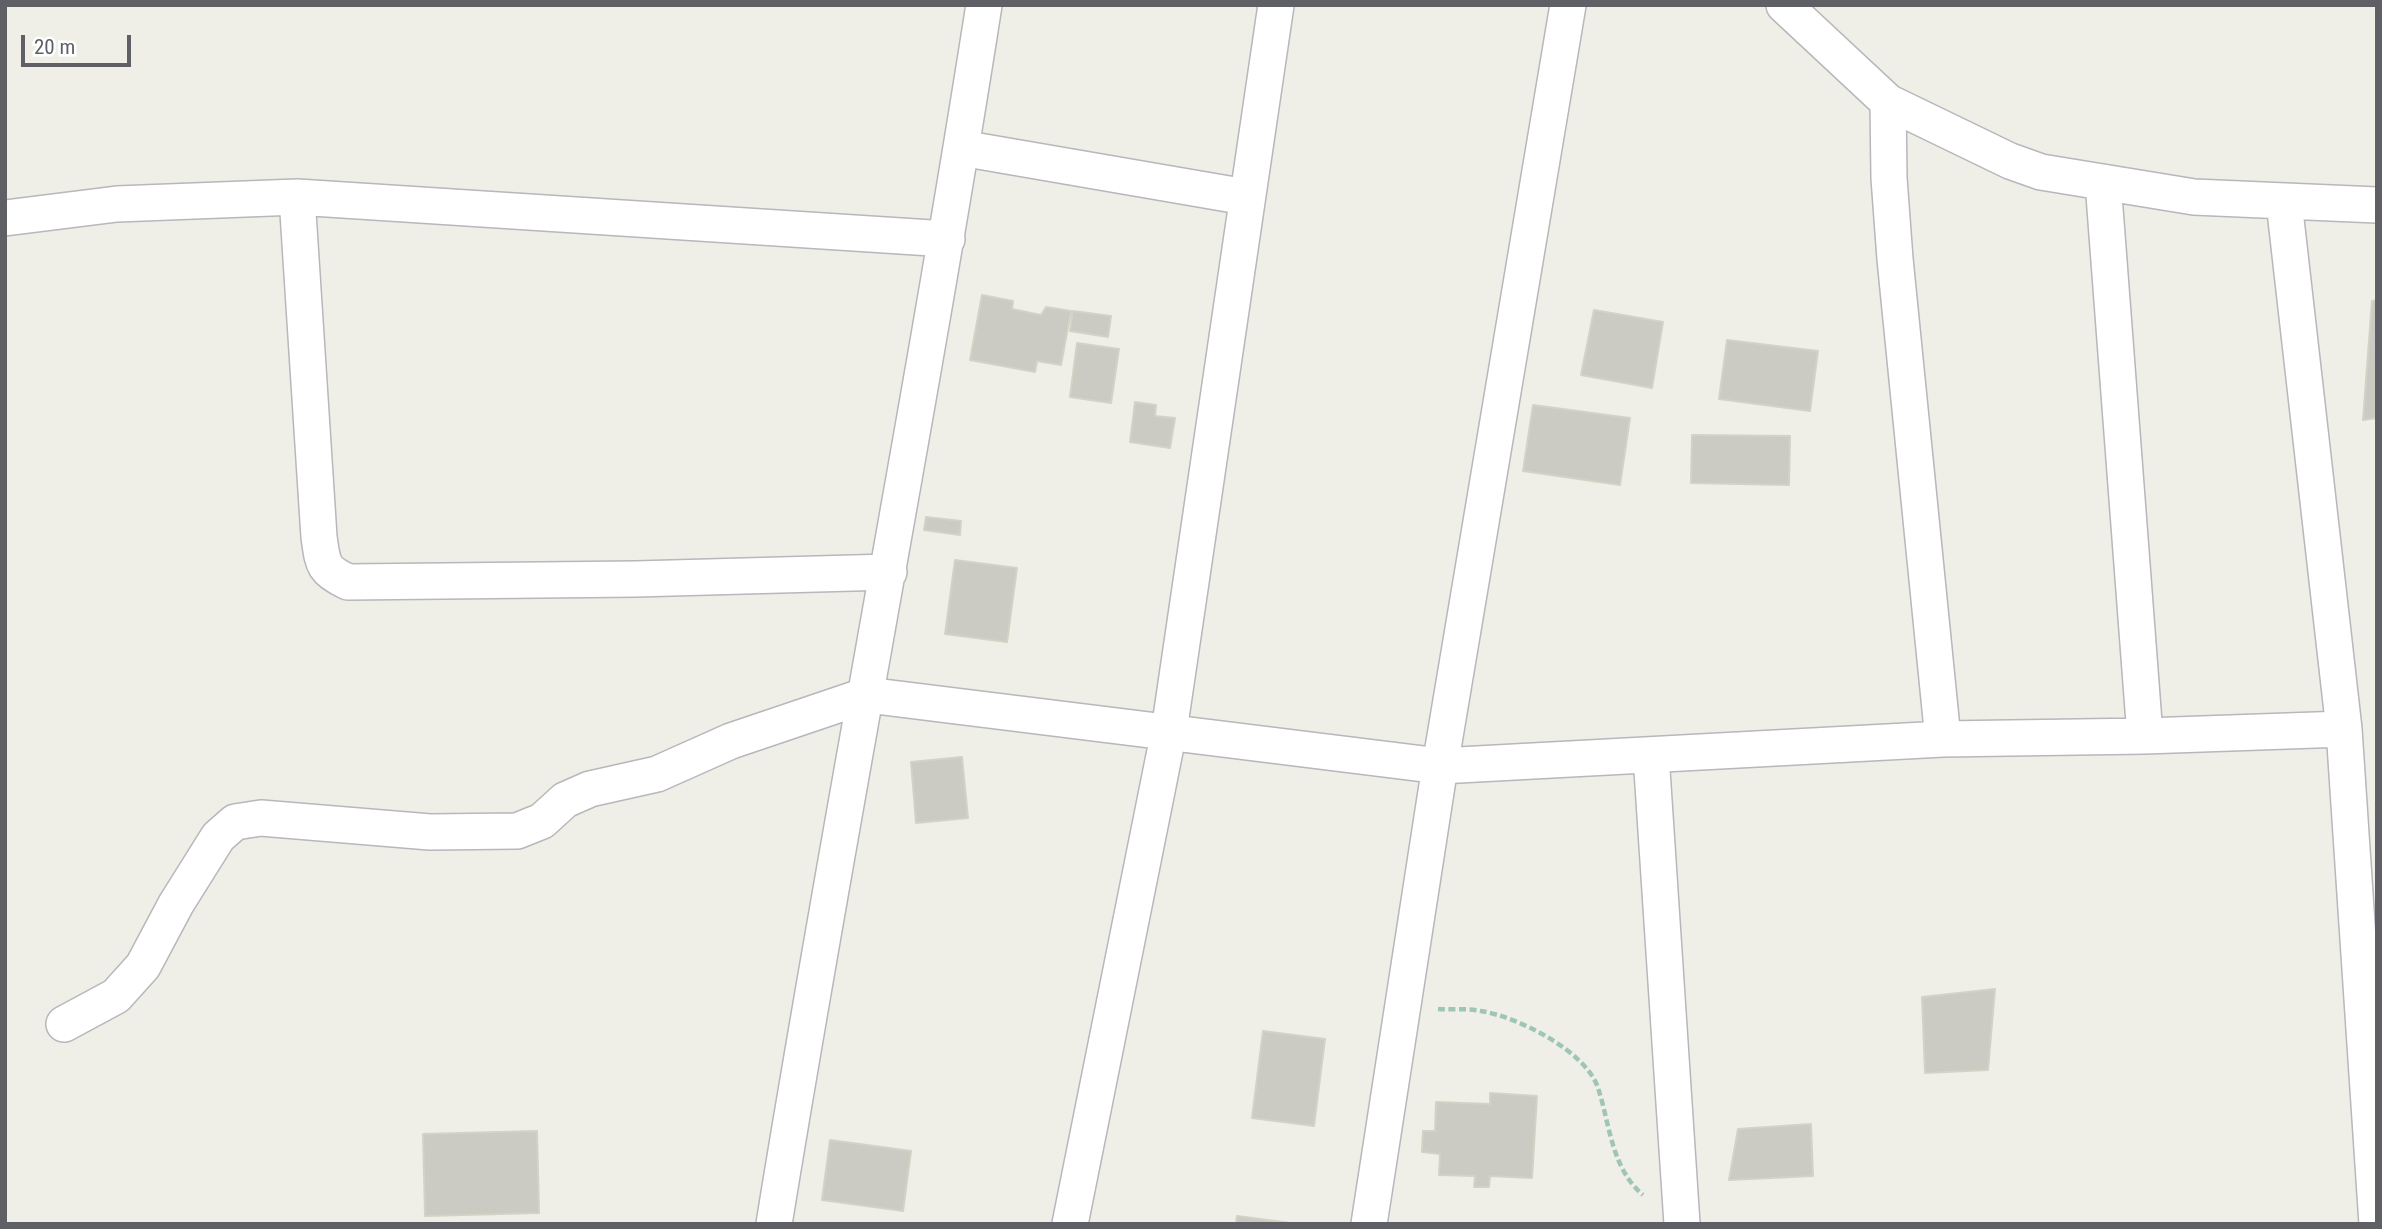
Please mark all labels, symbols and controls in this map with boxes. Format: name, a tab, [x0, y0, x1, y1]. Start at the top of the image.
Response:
scale bar	[24, 21, 135, 65]
text: 20 m	[34, 35, 75, 59]

